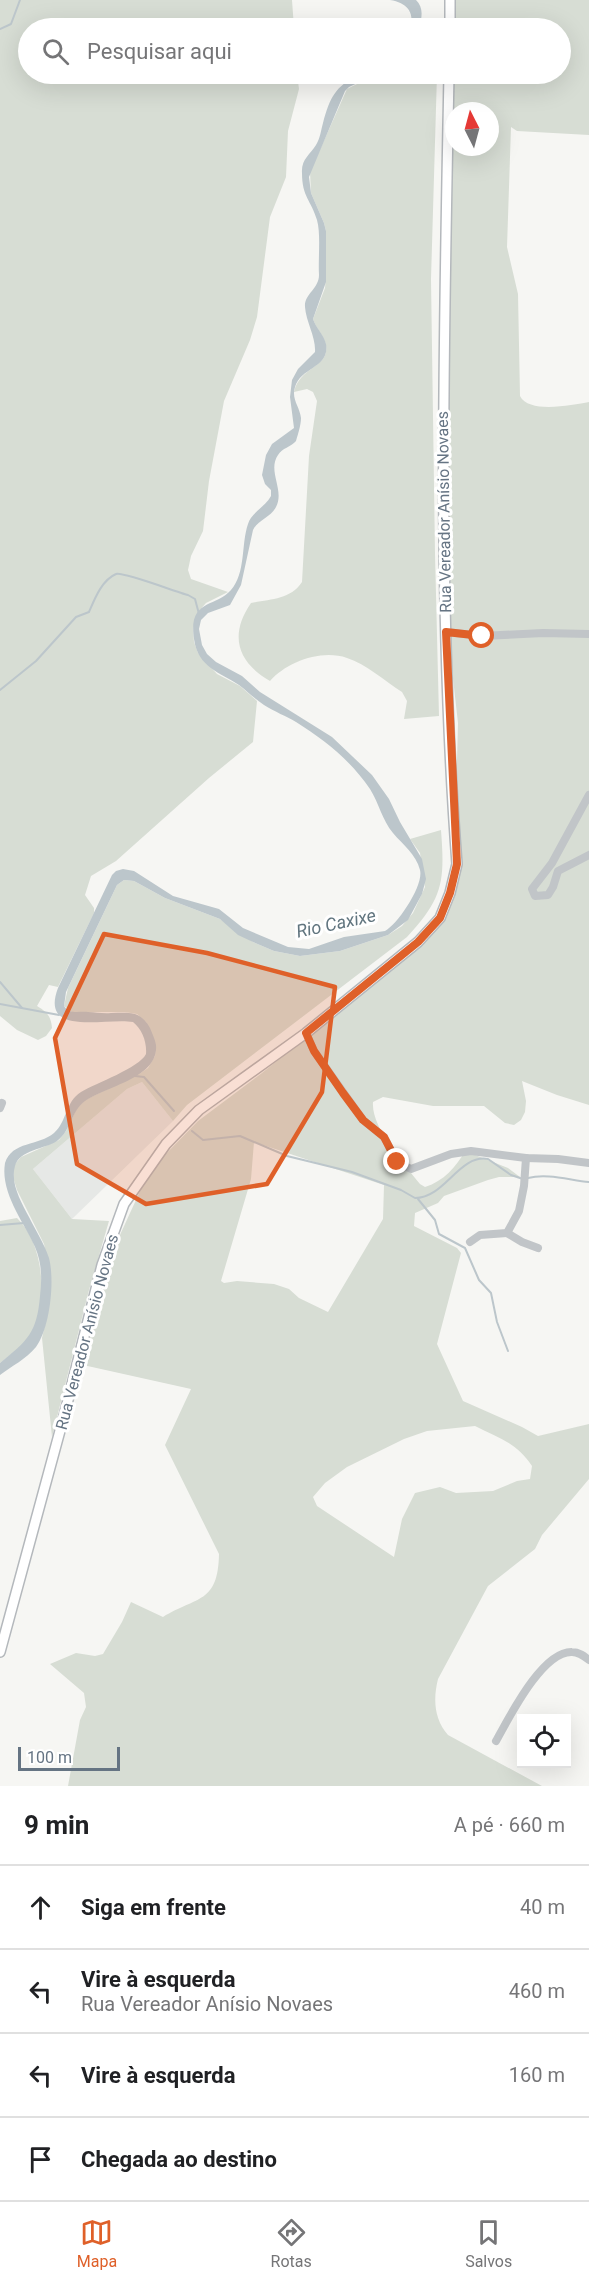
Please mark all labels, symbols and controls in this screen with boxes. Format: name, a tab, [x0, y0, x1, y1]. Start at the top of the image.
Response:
search box	[18, 18, 571, 84]
icon: search	[39, 35, 72, 68]
text: Pesquisar aqui	[87, 39, 232, 64]
north arrow	[445, 102, 499, 156]
street label: Rua Vereador Anísio Novaes	[433, 411, 455, 613]
route start	[468, 622, 494, 648]
water label: Rio Caxixe	[294, 904, 378, 942]
route end	[383, 1148, 409, 1174]
street label: Rua Vereador Anísio Novaes	[52, 1232, 122, 1432]
map controls	[517, 1714, 571, 1768]
button: locate	[517, 1714, 571, 1768]
scale bar	[18, 1744, 120, 1772]
text: 100 m	[27, 1748, 72, 1767]
text: 9 min	[24, 1810, 89, 1840]
text: A pé · 660 m	[454, 1813, 565, 1837]
icon: ahead	[24, 1891, 57, 1924]
text: Siga em frente	[81, 1895, 226, 1920]
text: 40 m	[520, 1895, 565, 1919]
text: Vire à esquerda	[81, 1967, 235, 1992]
icon: left	[24, 1975, 57, 2008]
text: 460 m	[509, 1979, 565, 2003]
text: Rua Vereador Anísio Novaes	[81, 1992, 333, 2016]
icon: left	[24, 2059, 57, 2092]
text: Vire à esquerda	[81, 2063, 235, 2088]
text: 160 m	[509, 2063, 565, 2087]
icon: arrive	[24, 2143, 57, 2176]
text: Chegada ao destino	[81, 2147, 277, 2172]
tab: Mapa	[77, 2216, 117, 2271]
tab: Rotas	[271, 2216, 312, 2271]
tab: Salvos	[465, 2216, 512, 2271]

